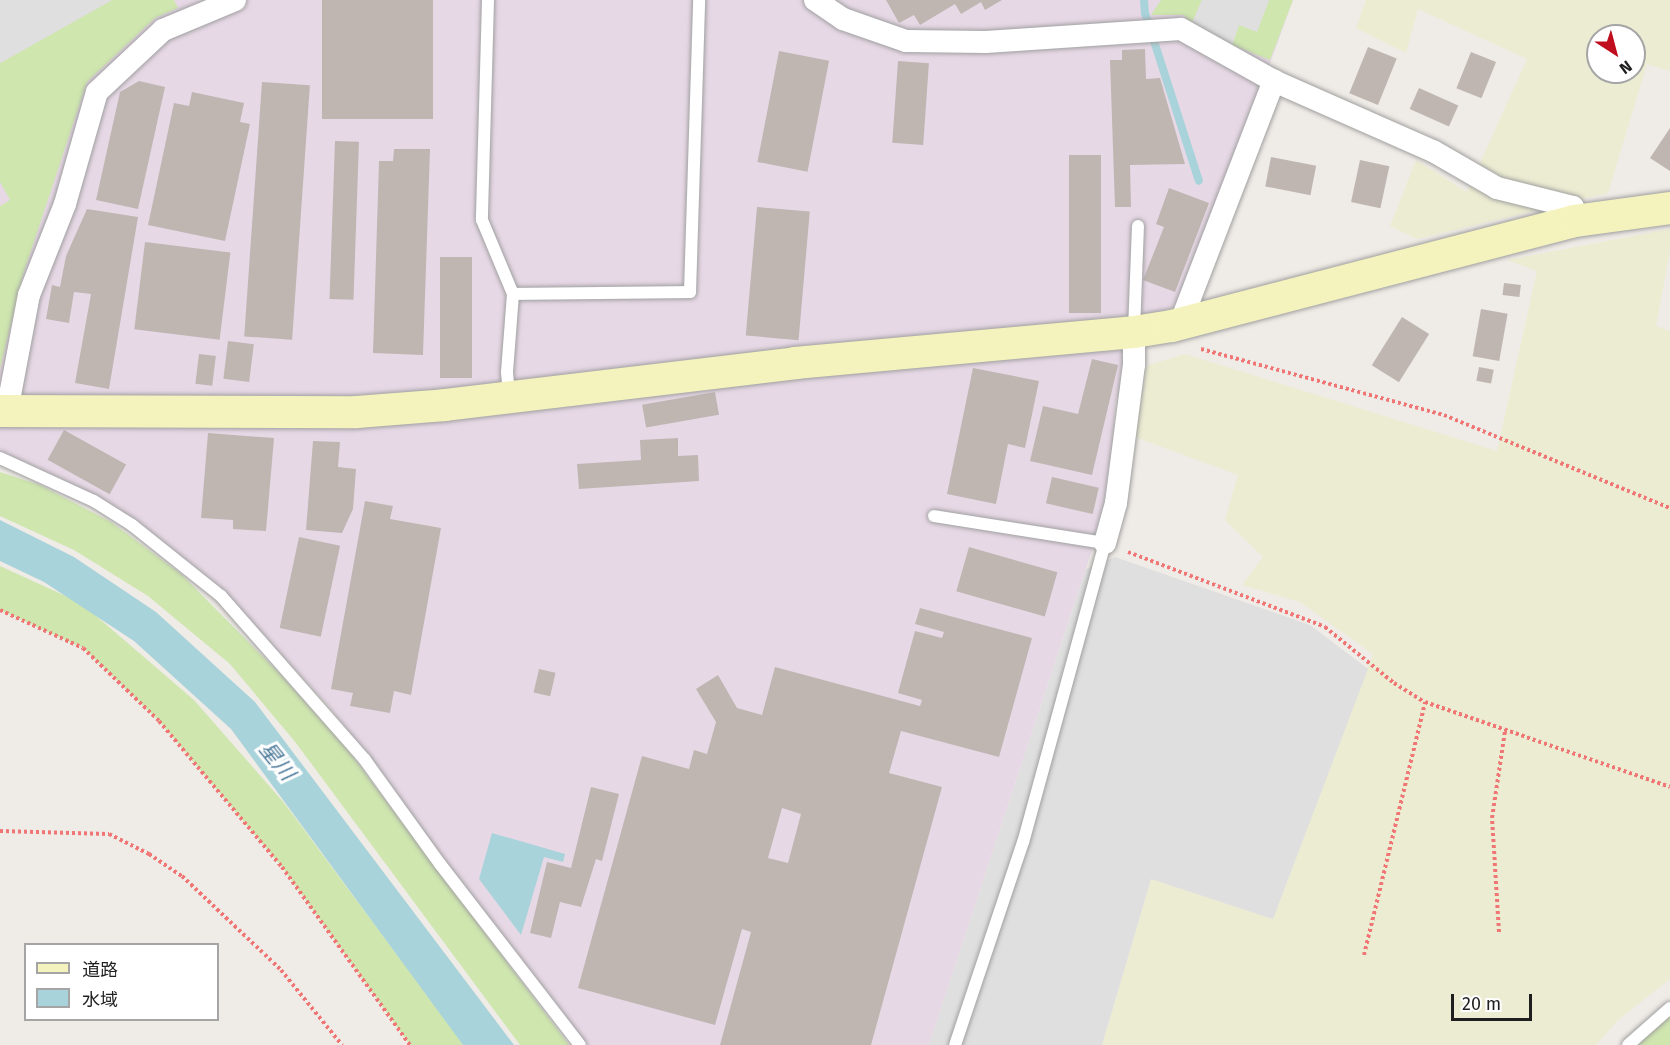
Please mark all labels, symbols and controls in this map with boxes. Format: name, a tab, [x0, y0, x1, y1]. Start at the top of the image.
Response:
north arrow	[1586, 24, 1646, 84]
text: N	[1616, 57, 1636, 78]
water label: 星川	[254, 737, 300, 785]
legend	[24, 943, 219, 1021]
text: 道路	[82, 959, 118, 981]
scale bar	[1454, 982, 1535, 1020]
text: 水域	[82, 989, 118, 1011]
text: 20 m	[1462, 993, 1501, 1015]

